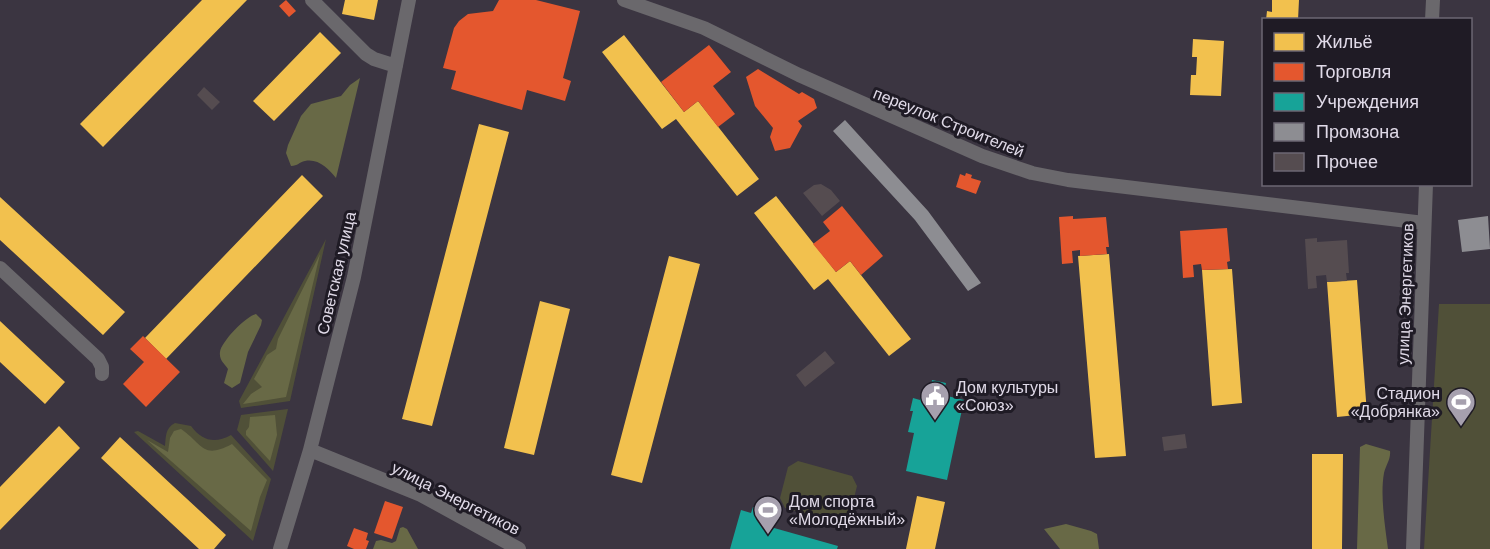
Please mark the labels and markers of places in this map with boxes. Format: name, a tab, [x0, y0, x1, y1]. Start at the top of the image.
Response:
place label: Дом культуры «Союз»	[956, 379, 1058, 414]
public building icon: Дом культуры «Союз»	[919, 380, 951, 422]
place label: Стадион «Добрянка»	[1351, 385, 1440, 420]
sports icon: Стадион «Добрянка»	[1445, 386, 1477, 428]
place label: Дом спорта «Молодёжный»	[789, 493, 905, 528]
sports icon: Дом спорта «Молодёжный»	[752, 494, 784, 536]

